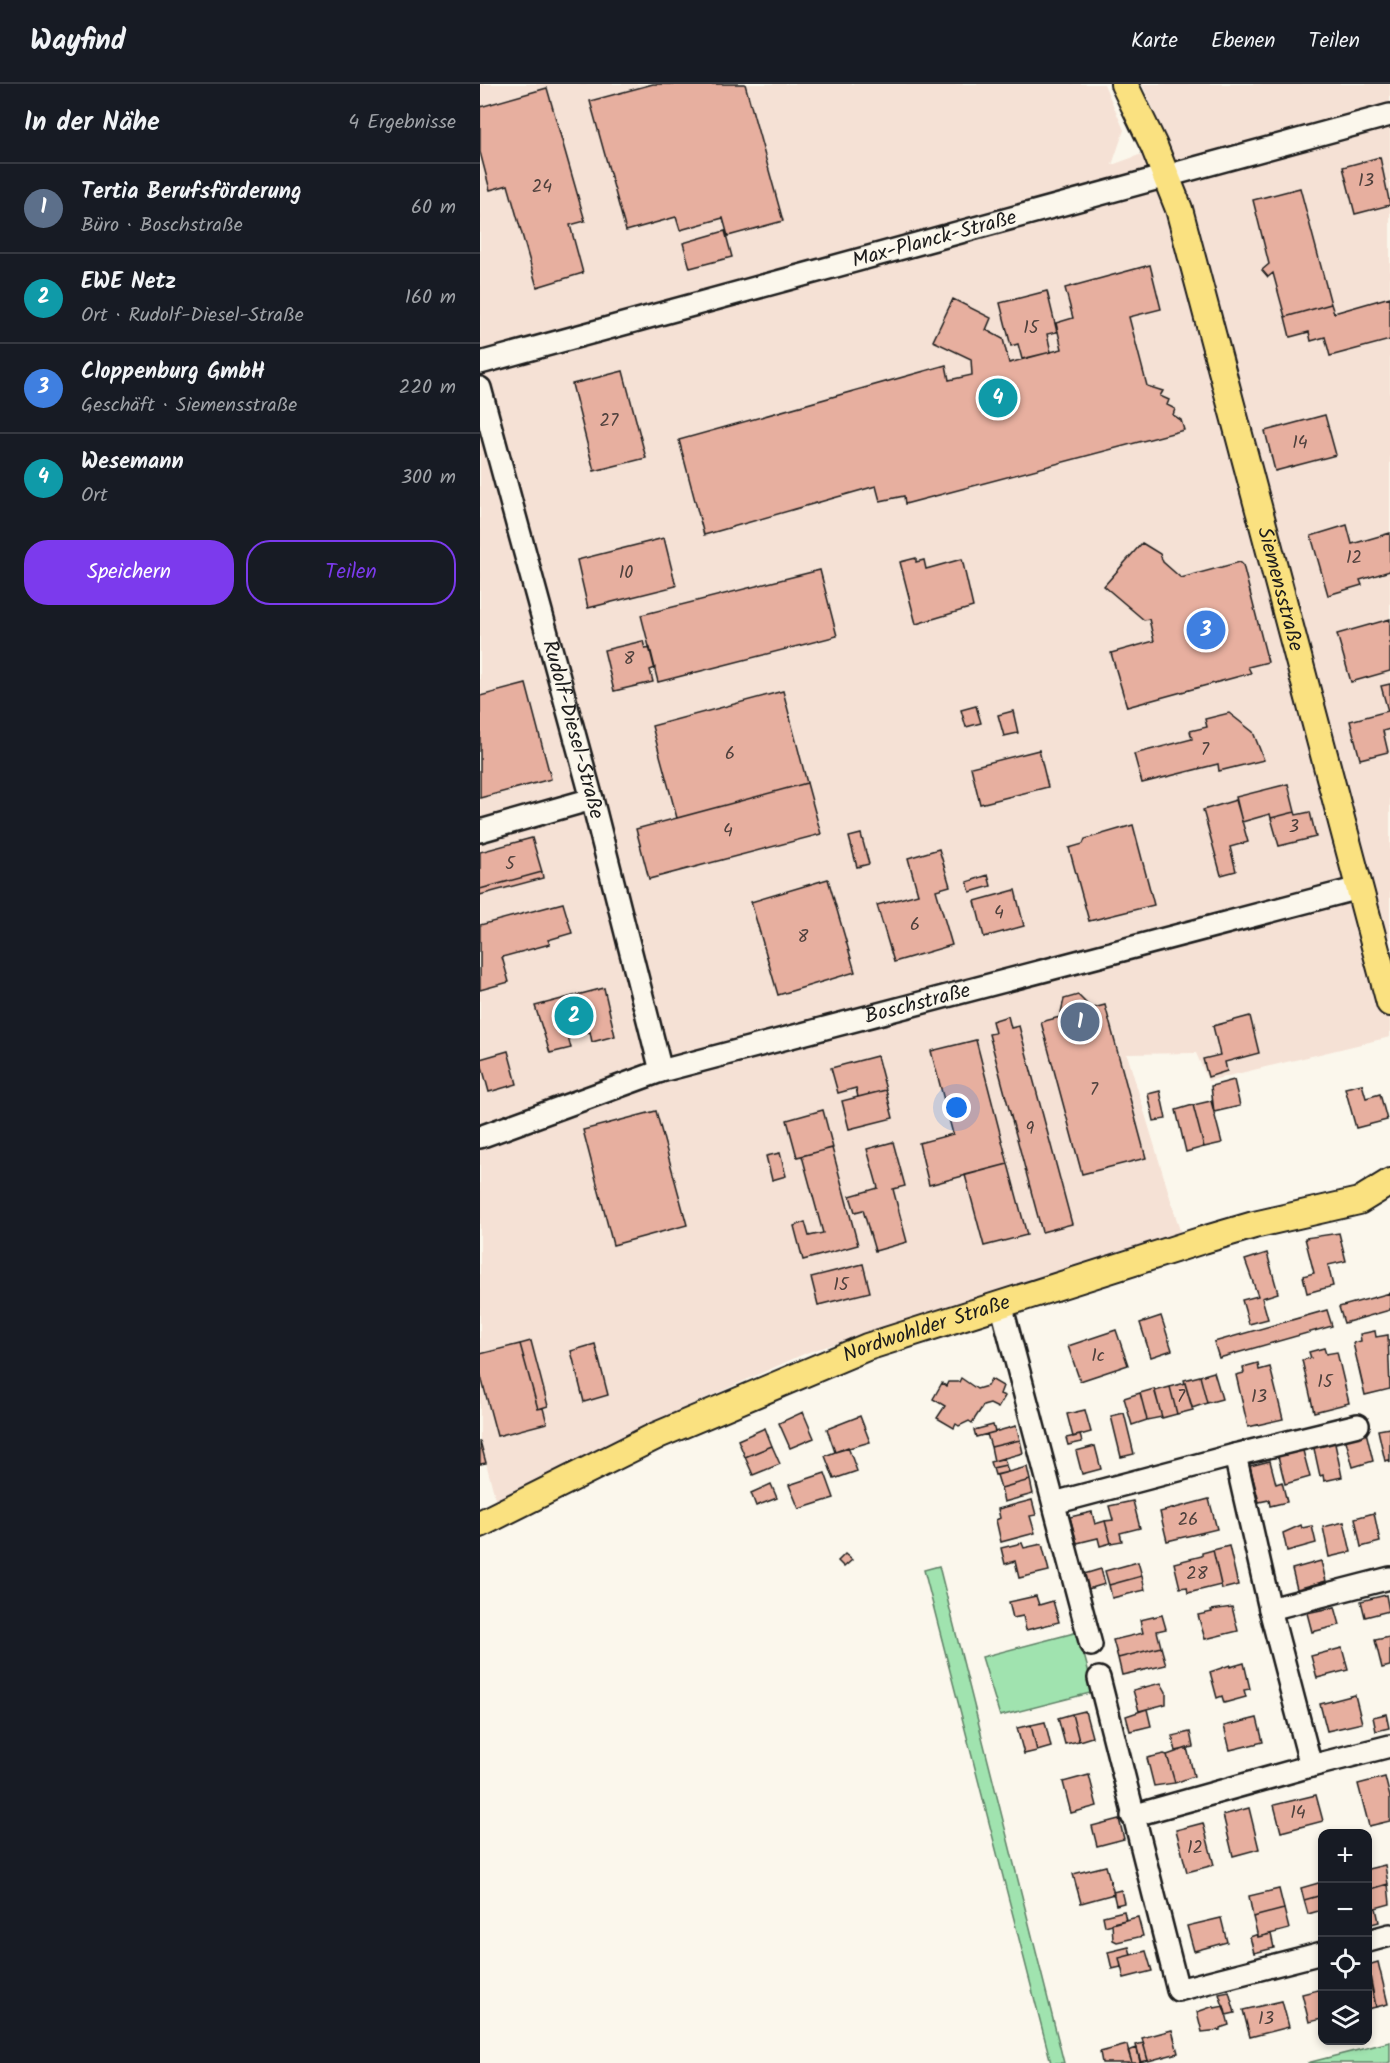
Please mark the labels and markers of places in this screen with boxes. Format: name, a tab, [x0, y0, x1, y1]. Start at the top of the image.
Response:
pin: 4	[978, 376, 1018, 420]
pin: 3	[1186, 608, 1226, 652]
pin: 2	[554, 994, 593, 1038]
pin: 1	[1060, 1000, 1100, 1044]

